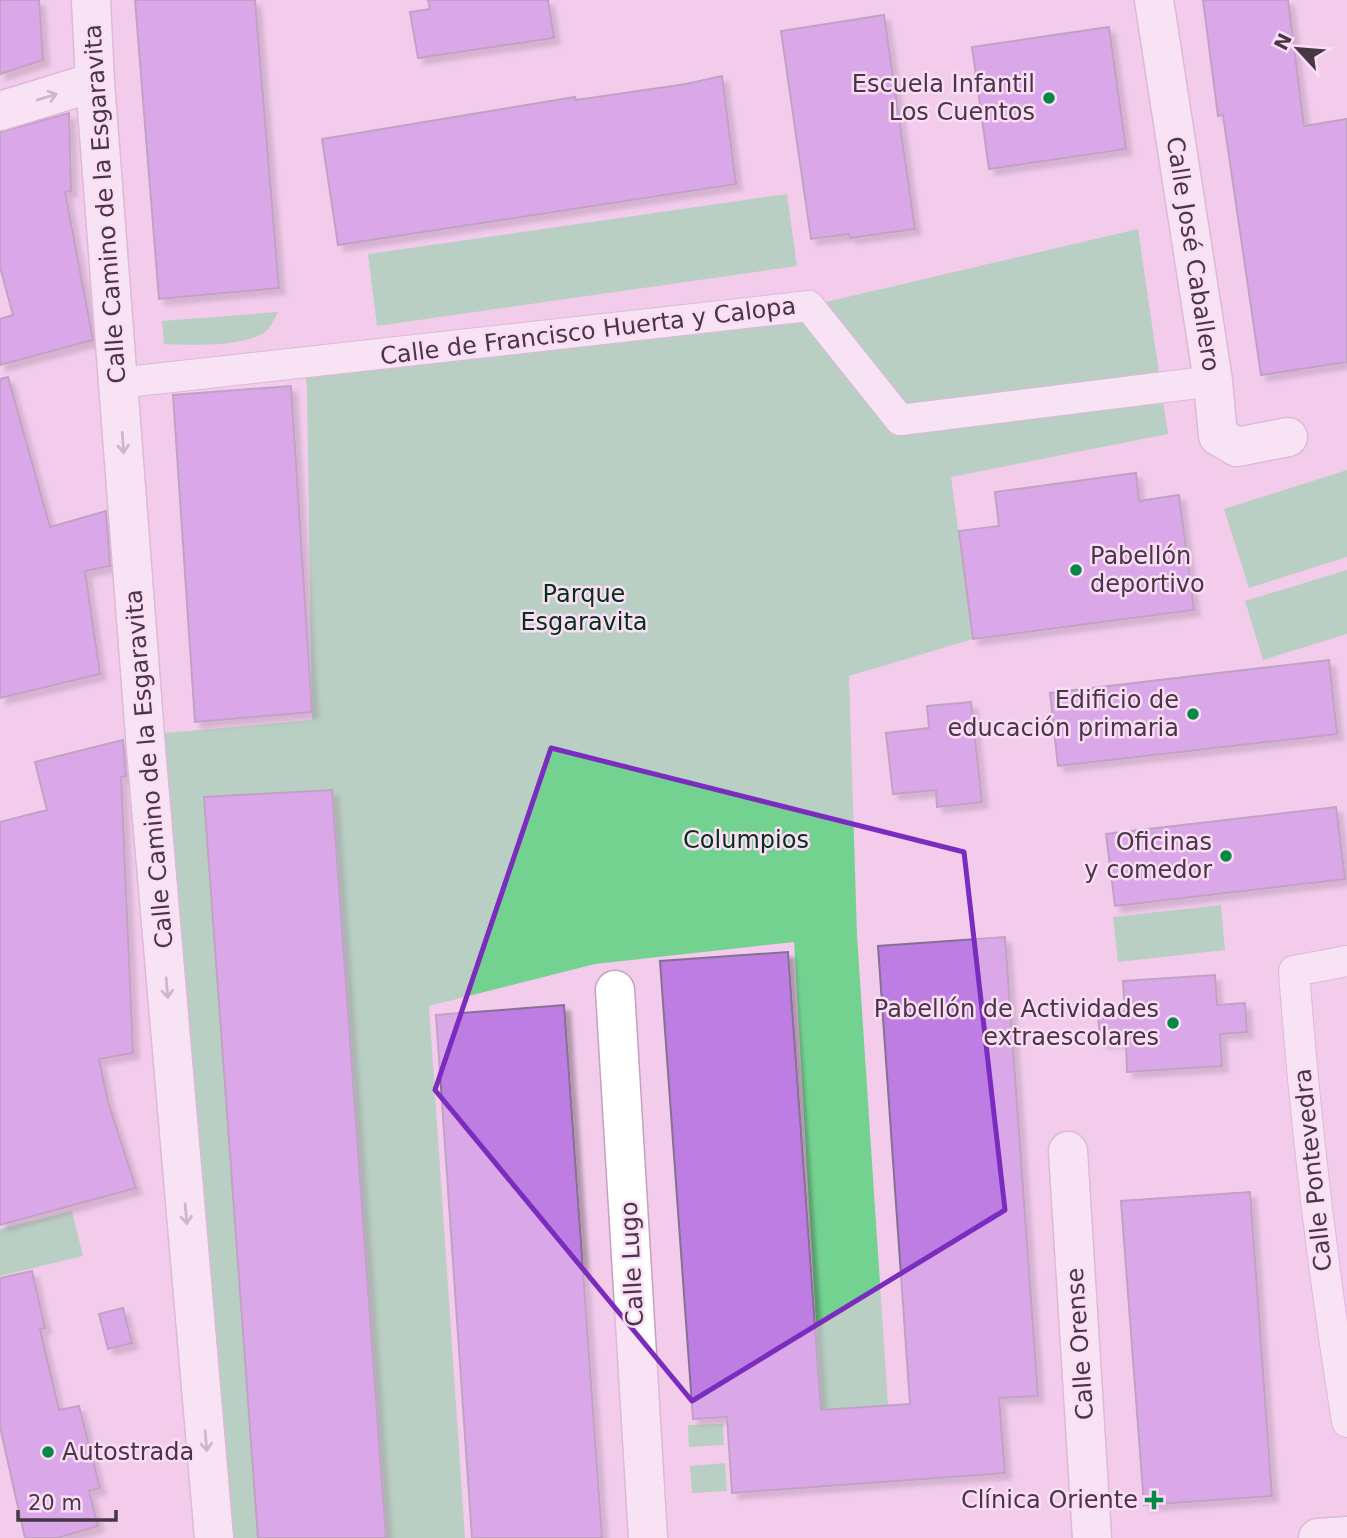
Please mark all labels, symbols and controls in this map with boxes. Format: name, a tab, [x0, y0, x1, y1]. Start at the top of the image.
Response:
north arrow	[1263, 14, 1333, 84]
street label: Calle Camino de la Esgaravita	[78, 23, 132, 385]
text: N	[1269, 30, 1296, 54]
place label: Escuela Infantil Los Cuentos	[852, 70, 1035, 126]
one-way arrow	[36, 89, 58, 102]
marker: Escuela Infantil Los Cuentos	[1041, 90, 1057, 106]
street label: Calle José Caballero	[1161, 135, 1225, 373]
street label: Calle de Francisco Huerta y Calopa	[378, 292, 798, 370]
one-way arrow	[117, 432, 130, 454]
place label: Pabellón deportivo	[1090, 542, 1205, 598]
marker: Pabellón deportivo	[1068, 562, 1084, 578]
park label: Parque Esgaravita	[520, 580, 648, 636]
street label: Calle Camino de la Esgaravita	[119, 588, 179, 950]
place label: Edificio de educación primaria	[947, 686, 1179, 742]
marker: Edificio de educación primaria	[1185, 706, 1201, 722]
park label: Columpios	[683, 826, 809, 854]
place label: Oficinas y comedor	[1084, 828, 1212, 884]
marker: Oficinas y comedor	[1218, 848, 1234, 864]
one-way arrow	[161, 976, 174, 998]
place label: Pabellón de Actividades extraescolares	[874, 995, 1159, 1051]
marker: Pabellón de Actividades extraescolares	[1165, 1015, 1181, 1031]
street label: Calle Pontevedra	[1288, 1067, 1338, 1273]
street label: Calle Lugo	[615, 1201, 649, 1327]
one-way arrow	[180, 1202, 193, 1225]
street label: Calle Orense	[1061, 1267, 1099, 1421]
one-way arrow	[200, 1429, 213, 1452]
place label: Autostrada	[62, 1438, 194, 1466]
marker: Autostrada	[40, 1444, 56, 1460]
scale bar	[18, 1478, 116, 1522]
place label: Clínica Oriente	[961, 1486, 1138, 1514]
marker: Clínica Oriente	[1144, 1490, 1164, 1510]
text: 20 m	[28, 1491, 82, 1515]

